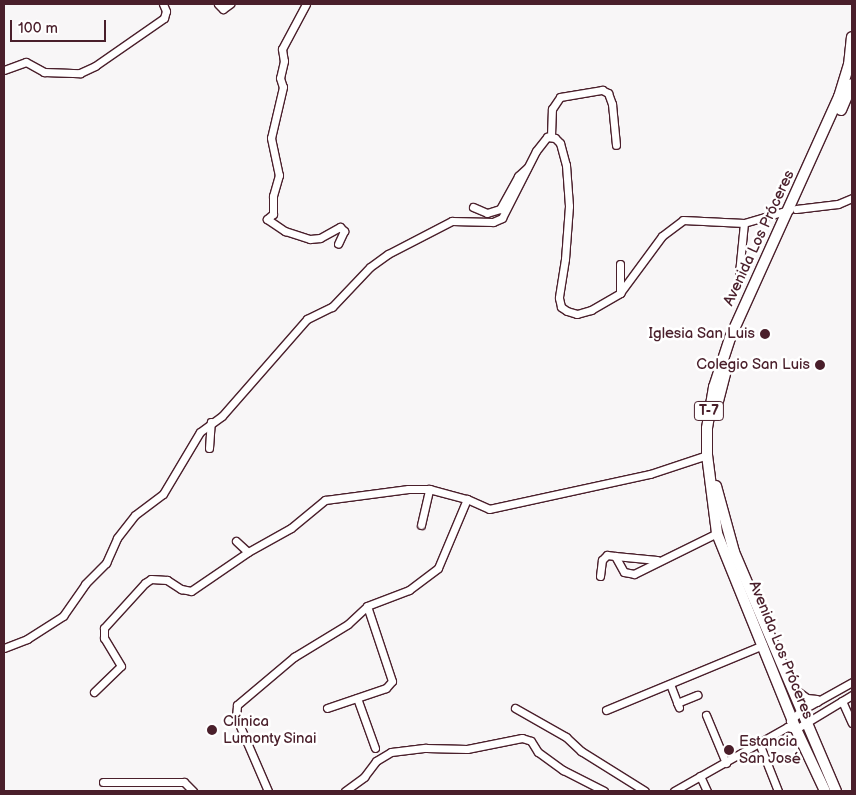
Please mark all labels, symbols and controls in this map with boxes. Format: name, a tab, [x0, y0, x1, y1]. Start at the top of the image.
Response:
scale bar	[12, 10, 109, 42]
text: 100 m	[18, 19, 58, 38]
street label: Avenida Los Próceres	[720, 167, 798, 309]
place label: Iglesia San Luis	[648, 325, 755, 343]
marker: Iglesia San Luis	[759, 328, 771, 340]
place label: Colegio San Luis	[696, 356, 810, 374]
marker: Colegio San Luis	[814, 359, 826, 371]
road number: T-7	[693, 400, 725, 422]
street label: Avenida Los Próceres	[745, 578, 817, 722]
place label: Clínica Lumonty Sinai	[223, 712, 318, 747]
marker: Clínica Lumonty Sinai	[205, 723, 219, 737]
place label: Estancia San José	[739, 732, 802, 767]
marker: Estancia San José	[723, 744, 735, 756]

